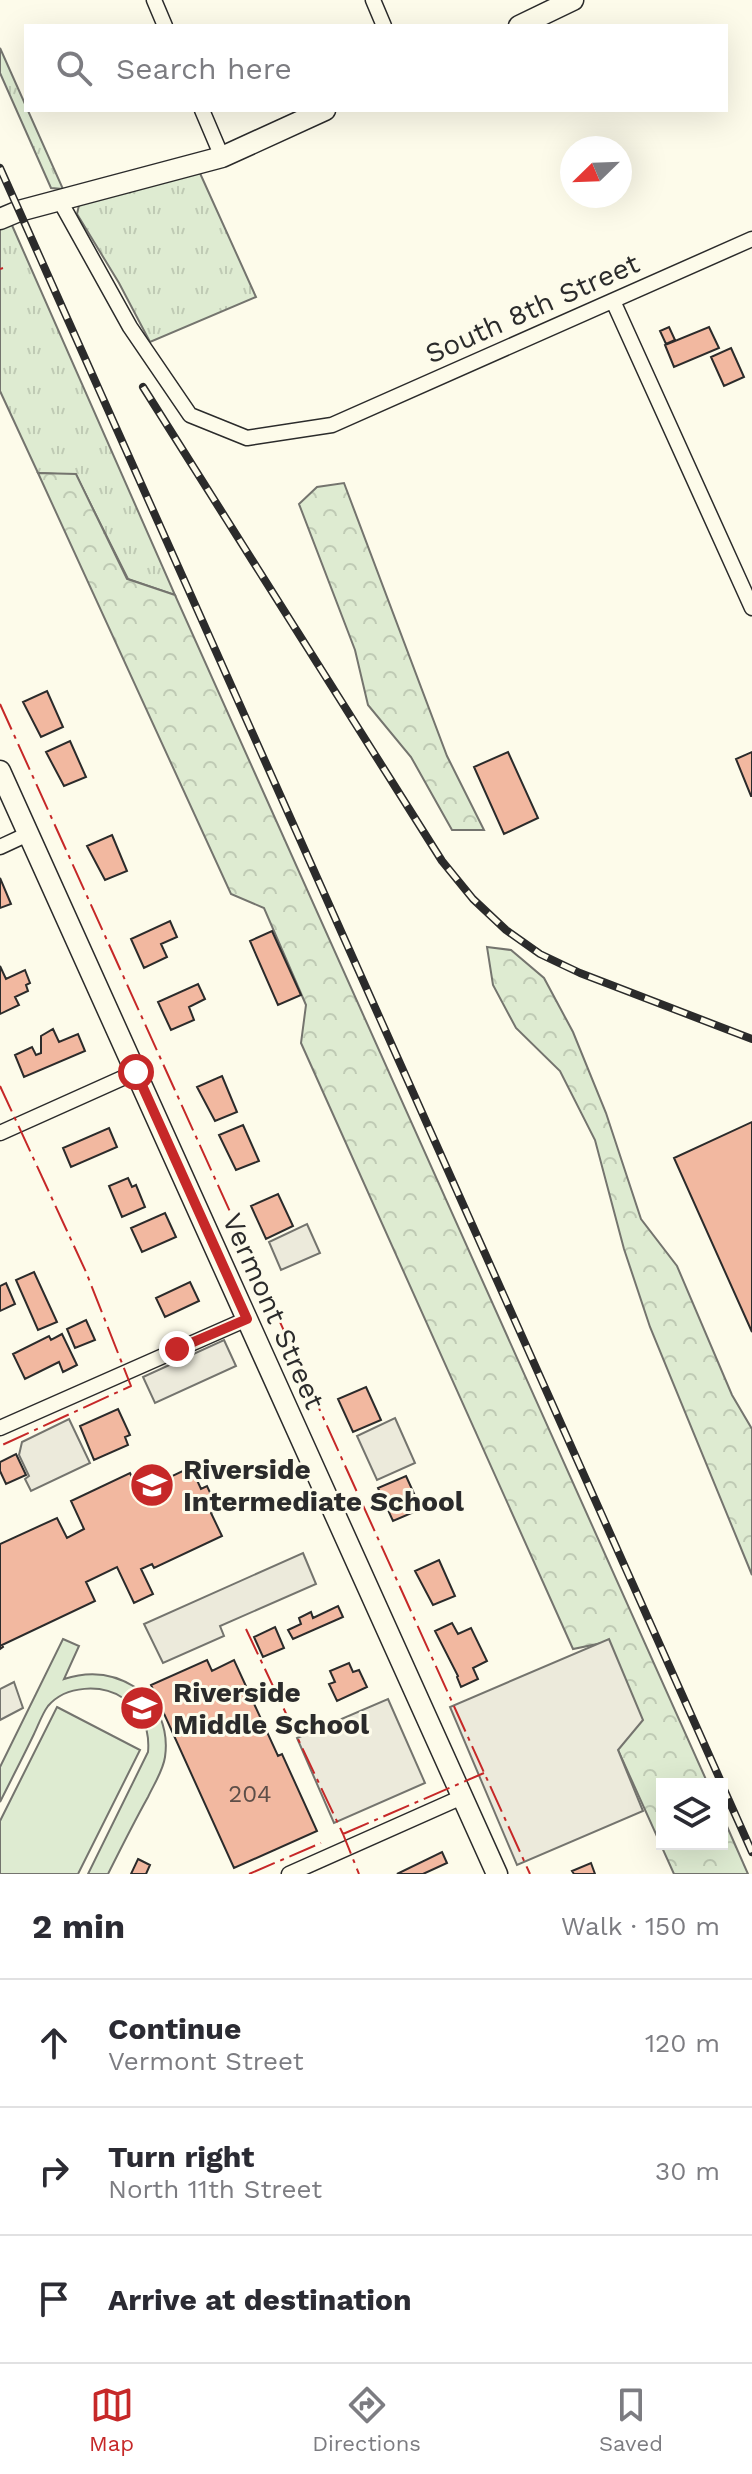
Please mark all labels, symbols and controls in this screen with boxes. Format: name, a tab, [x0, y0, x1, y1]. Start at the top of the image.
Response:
search box	[24, 24, 728, 112]
icon: search	[52, 46, 96, 90]
text: Search here	[116, 51, 292, 86]
north arrow	[560, 136, 632, 208]
street label: South 8th Street	[420, 246, 645, 370]
route start	[118, 1054, 154, 1090]
street label: Vermont Street	[216, 1208, 332, 1414]
route end	[159, 1331, 195, 1367]
place label: Riverside Intermediate School	[183, 1453, 465, 1518]
school or university icon: Riverside Intermediate School	[128, 1461, 176, 1509]
place label: Riverside Middle School	[173, 1676, 370, 1741]
school or university icon: Riverside Middle School	[118, 1684, 166, 1732]
map controls	[656, 1778, 728, 1850]
button: layers	[656, 1778, 728, 1850]
house number: 204	[228, 1780, 272, 1808]
text: 2 min	[32, 1906, 125, 1946]
text: Walk · 150 m	[561, 1911, 720, 1941]
text: Continue	[108, 2011, 241, 2046]
icon: ahead	[32, 2021, 76, 2065]
text: 120 m	[645, 2028, 720, 2058]
text: Vermont Street	[108, 2046, 304, 2076]
text: Turn right	[108, 2139, 254, 2174]
icon: right	[32, 2149, 76, 2193]
text: 30 m	[655, 2156, 720, 2186]
text: North 11th Street	[108, 2174, 322, 2204]
icon: arrive	[32, 2277, 76, 2321]
text: Arrive at destination	[108, 2282, 412, 2317]
tab: Map	[89, 2383, 134, 2456]
tab: Directions	[312, 2383, 421, 2456]
tab: Saved	[599, 2383, 663, 2456]

